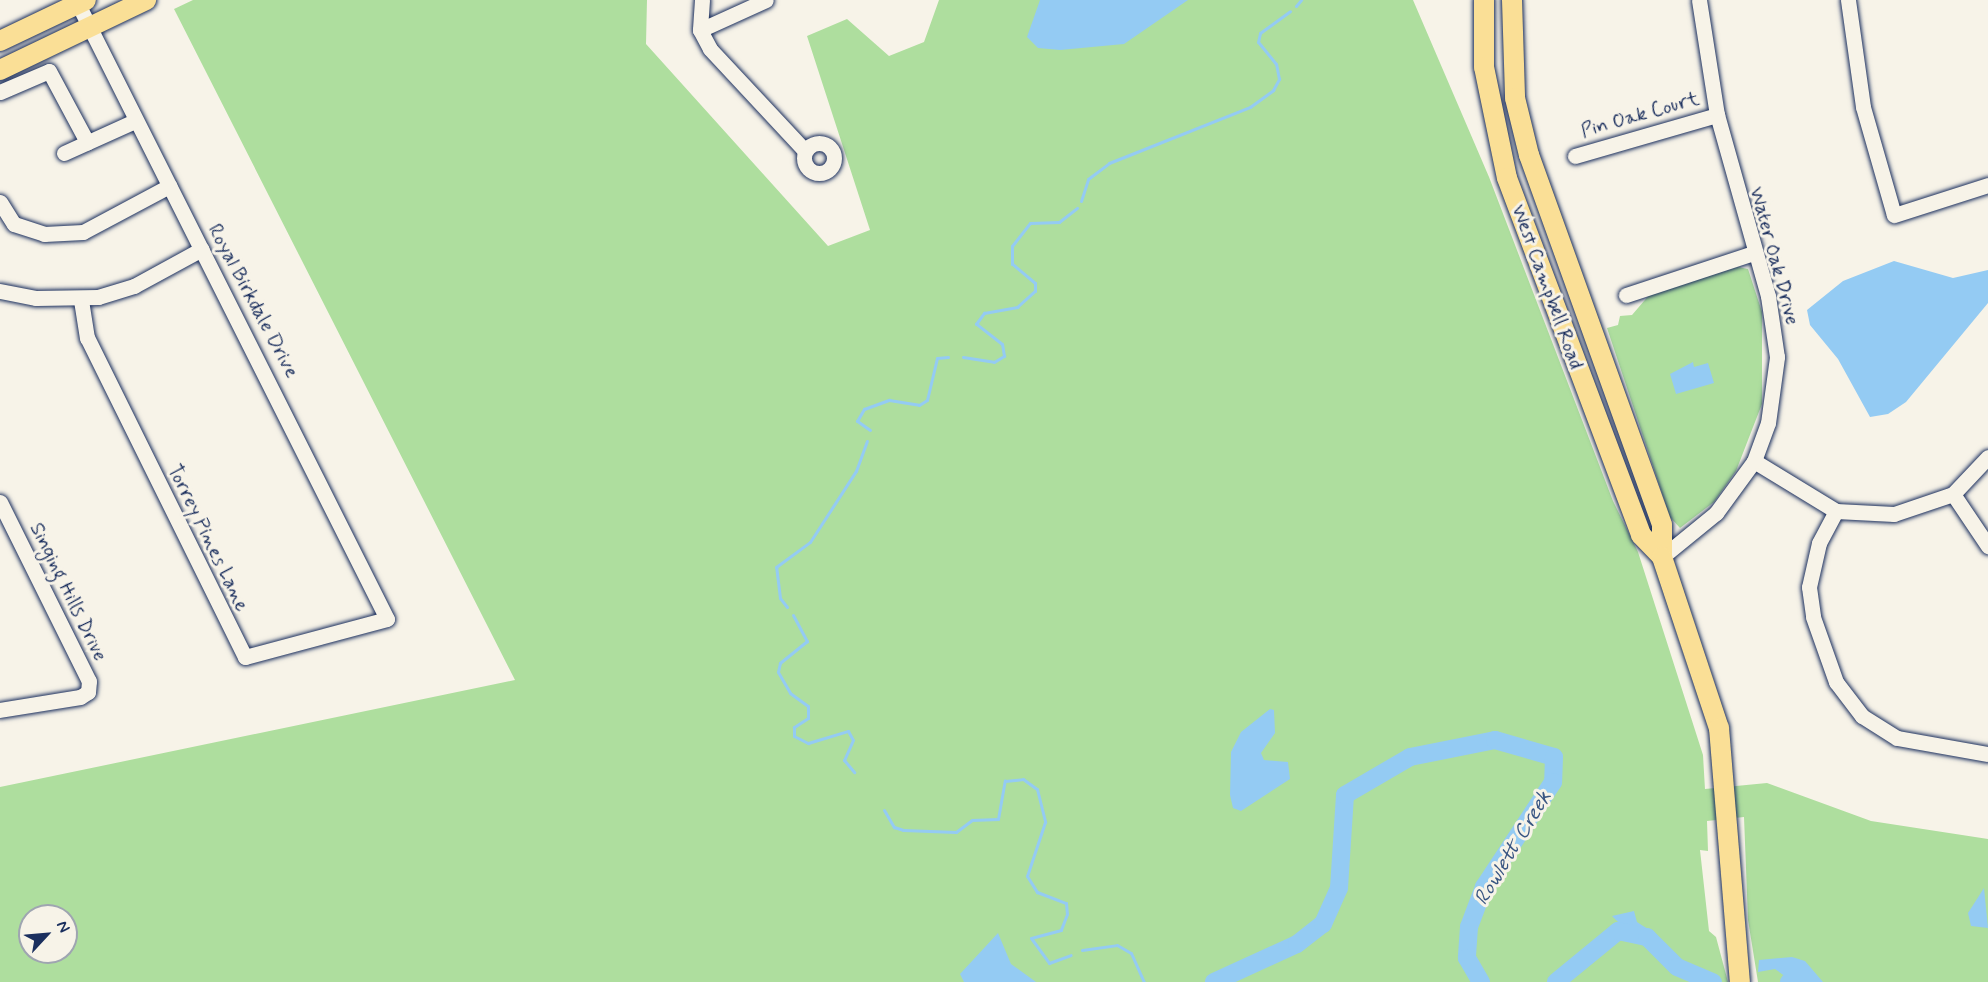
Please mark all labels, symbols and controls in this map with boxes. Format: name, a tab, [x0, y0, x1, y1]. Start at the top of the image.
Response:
street label: Pin Oak Court	[1579, 87, 1701, 143]
street label: Water Oak Drive	[1744, 184, 1804, 328]
street label: West Campbell Road	[1506, 202, 1588, 372]
street label: Royal Birkdale Drive	[203, 221, 303, 381]
street label: Torrey Pines Lane	[164, 464, 252, 612]
street label: Singing Hills Drive	[24, 519, 112, 665]
water label: Rowlett Creek	[1469, 786, 1557, 910]
north arrow	[18, 904, 78, 964]
text: N	[51, 917, 75, 936]

